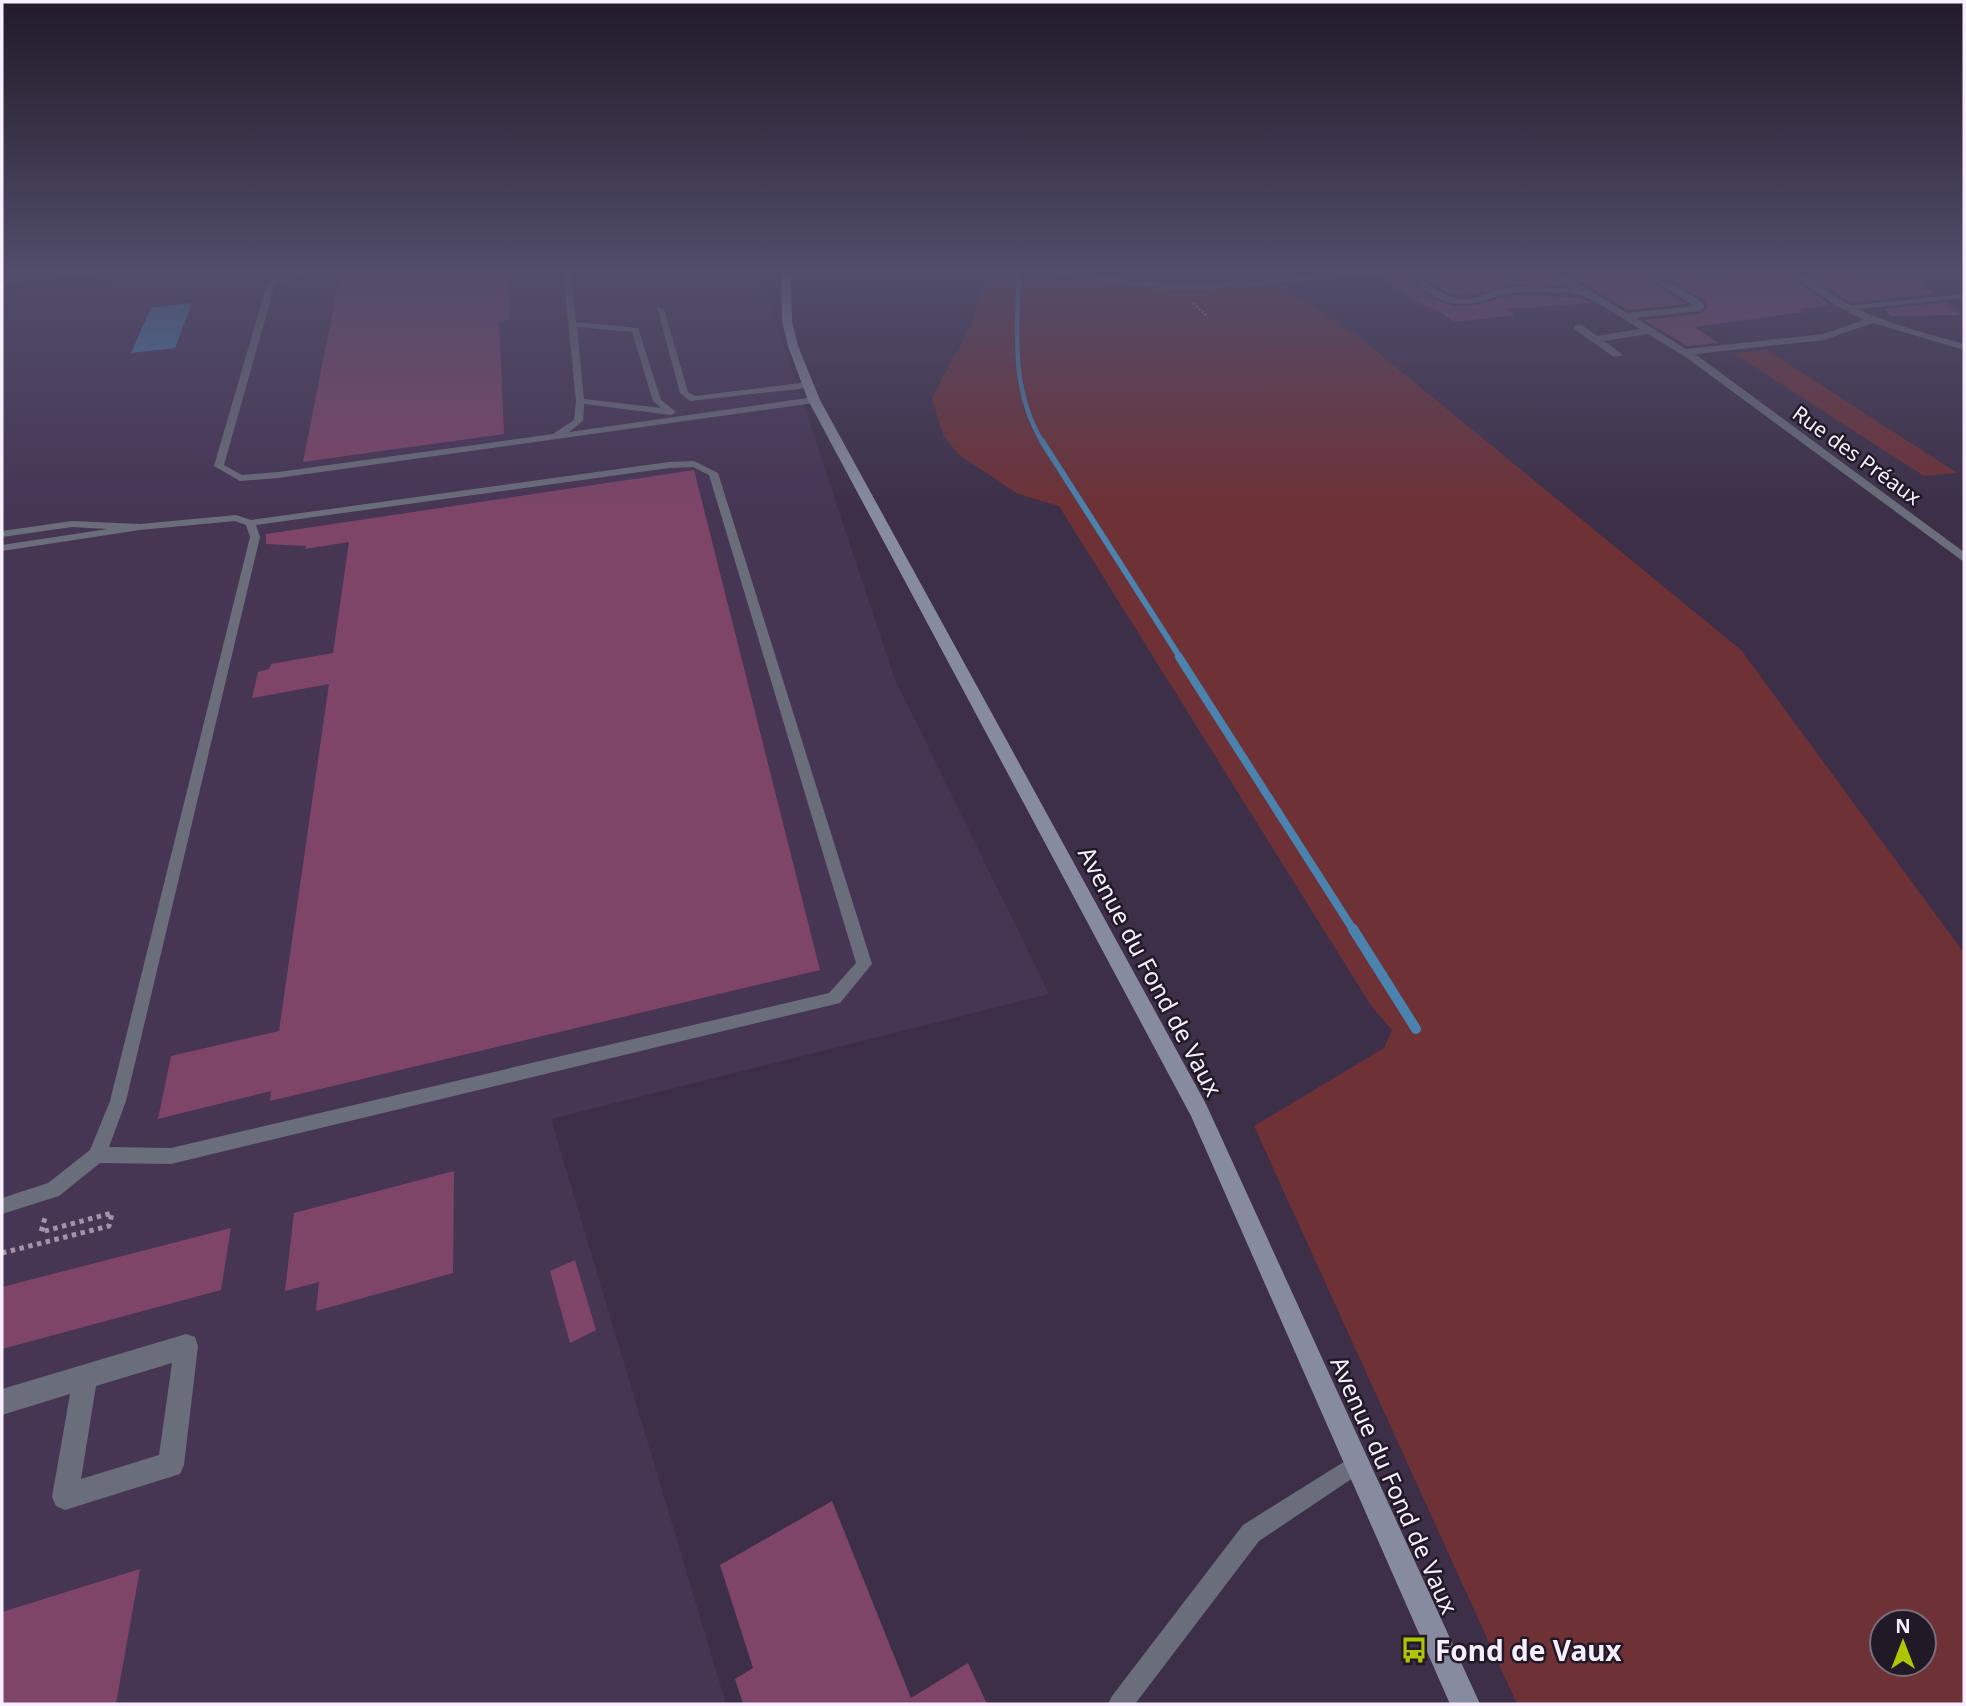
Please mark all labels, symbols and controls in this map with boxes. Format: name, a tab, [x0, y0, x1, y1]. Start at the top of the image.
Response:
street label: Rue des Préaux	[1787, 399, 1927, 511]
street label: Avenue du Fond de Vaux	[1071, 840, 1231, 1102]
street label: Avenue du Fond de Vaux	[1323, 1351, 1467, 1619]
north arrow	[1868, 1608, 1938, 1678]
text: N	[1895, 1613, 1911, 1639]
place label: Fond de Vaux	[1435, 1631, 1622, 1669]
bus stop icon: Fond de Vaux	[1399, 1635, 1429, 1665]

